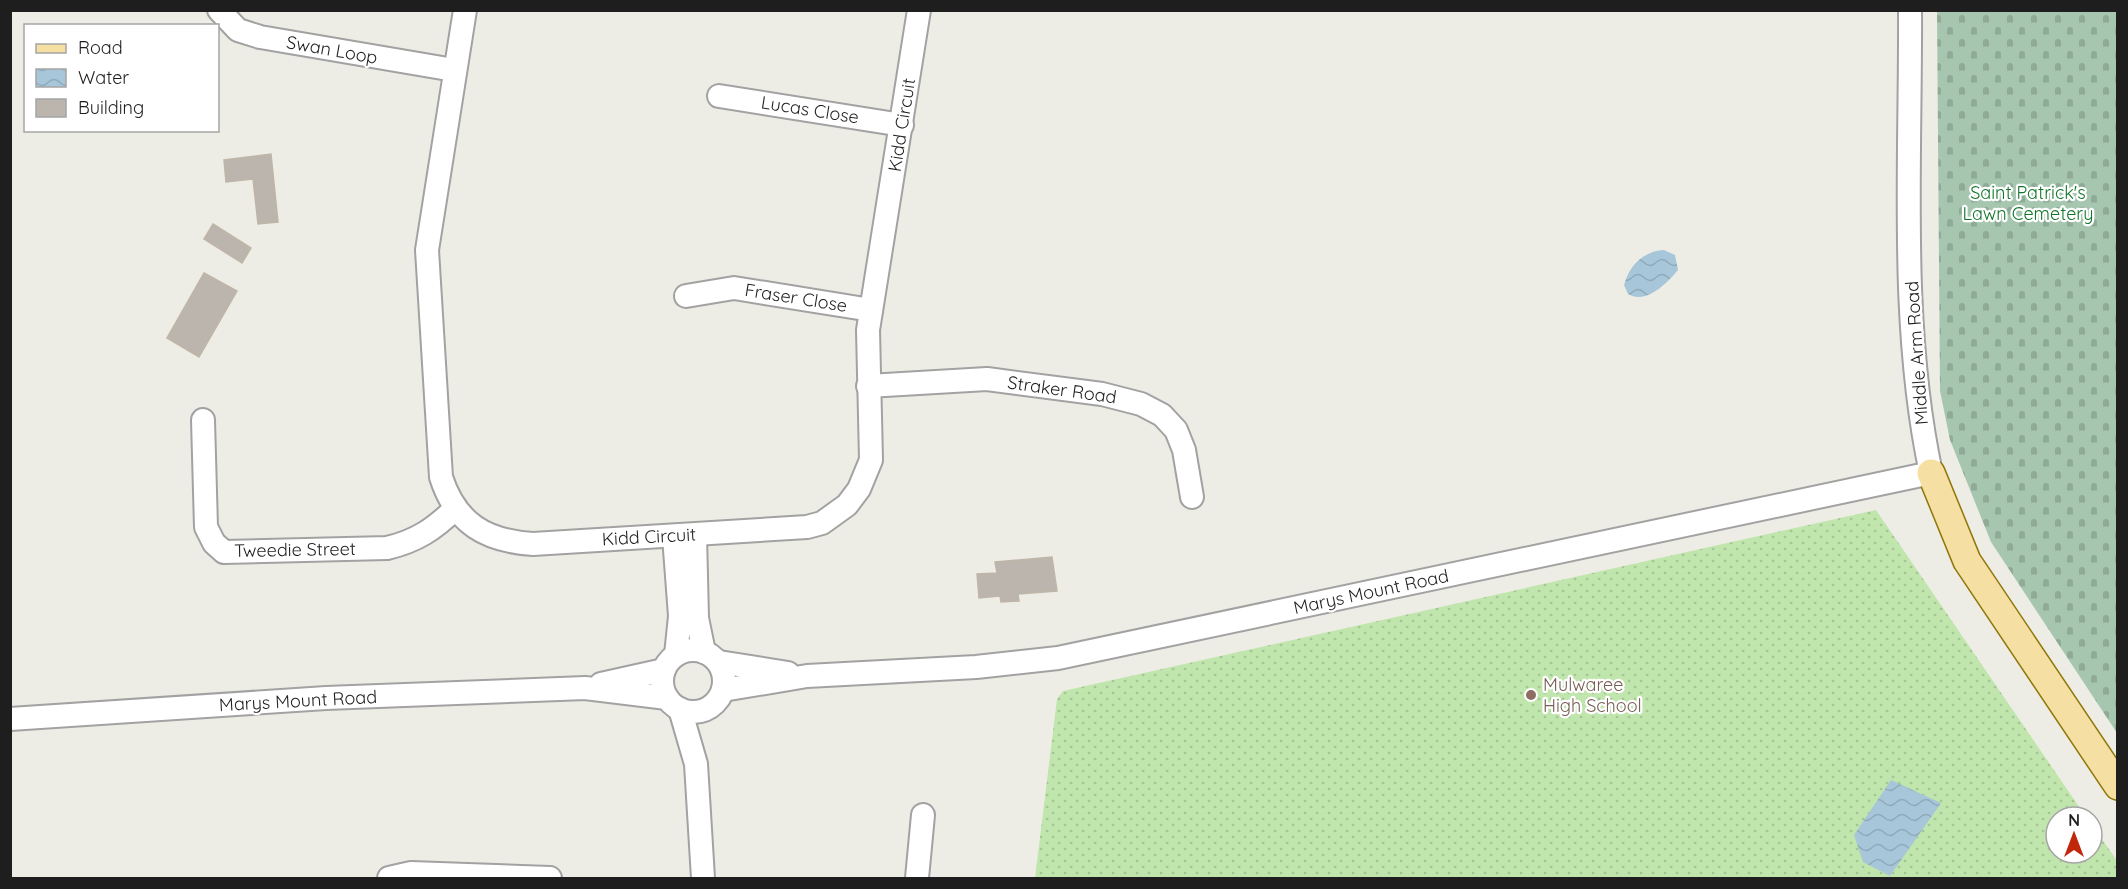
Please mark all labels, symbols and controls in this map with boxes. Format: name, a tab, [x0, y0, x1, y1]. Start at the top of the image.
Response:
legend	[24, 24, 219, 132]
street label: Swan Loop	[285, 30, 380, 69]
text: Road	[78, 36, 123, 59]
text: Water	[78, 66, 129, 89]
street label: Kidd Circuit	[883, 77, 920, 173]
street label: Lucas Close	[760, 90, 861, 129]
text: Building	[78, 96, 144, 119]
park label: Saint Patrick's Lawn Cemetery	[1962, 181, 2094, 225]
street label: Fraser Close	[743, 278, 849, 317]
street label: Middle Arm Road	[1900, 280, 1933, 426]
street label: Straker Road	[1006, 370, 1118, 409]
street label: Kidd Circuit	[601, 523, 697, 550]
street label: Tweedie Street	[234, 537, 356, 562]
street label: Marys Mount Road	[1291, 564, 1451, 619]
place label: Mulwaree High School	[1543, 673, 1642, 717]
street label: Marys Mount Road	[218, 685, 378, 716]
marker: Mulwaree High School	[1524, 688, 1538, 702]
north arrow	[2044, 805, 2104, 865]
text: N	[2068, 810, 2080, 830]

